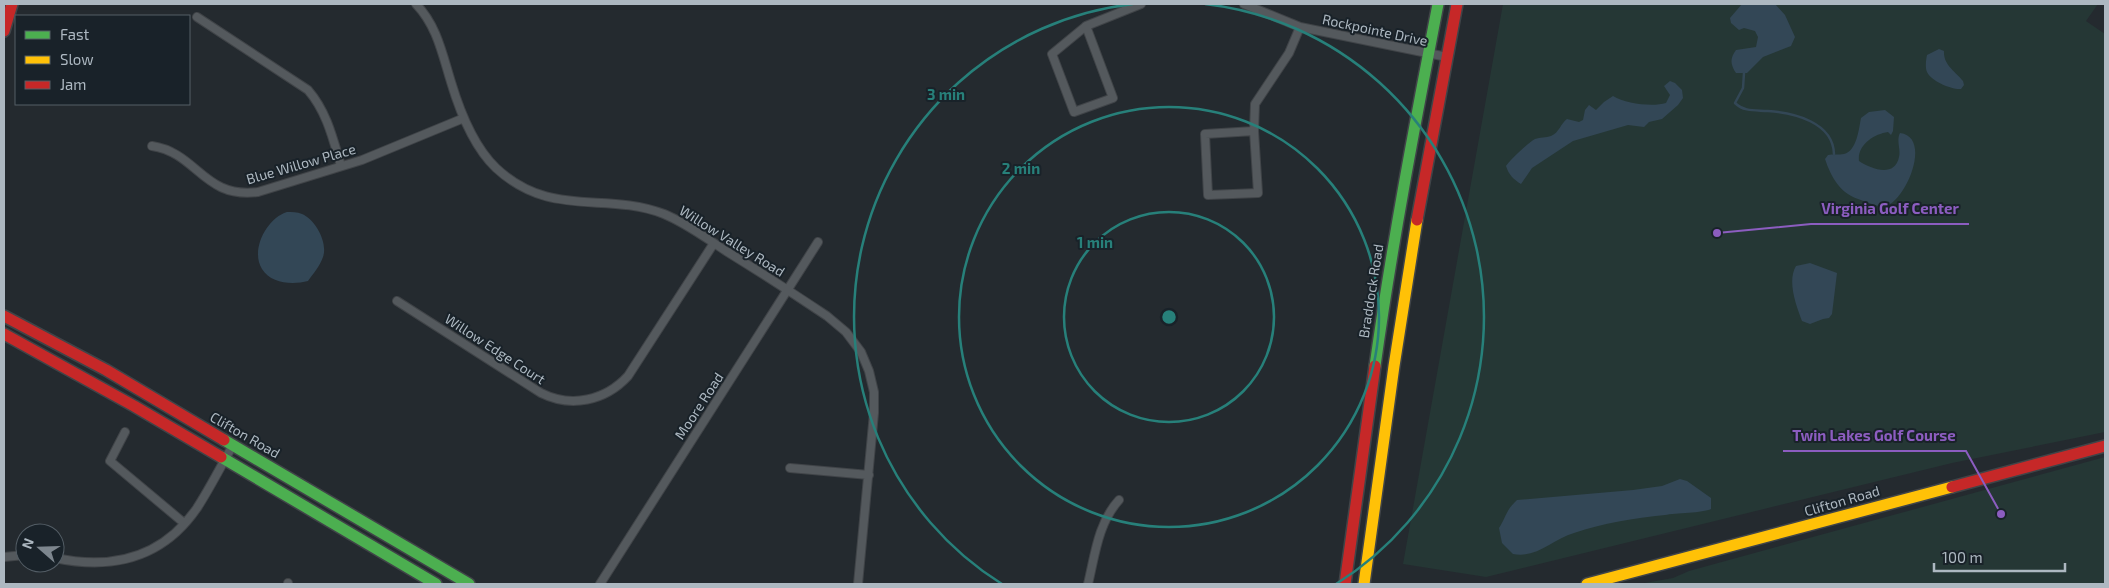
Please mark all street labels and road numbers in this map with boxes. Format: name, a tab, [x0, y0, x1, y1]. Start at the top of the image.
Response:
street label: Rockpointe Drive	[1321, 10, 1429, 49]
street label: Blue Willow Place	[244, 140, 358, 187]
street label: Willow Valley Road	[676, 201, 788, 280]
street label: Braddock Road	[1355, 243, 1386, 339]
street label: Willow Edge Court	[442, 310, 549, 387]
street label: Moore Road	[671, 369, 727, 442]
street label: Clifton Road	[207, 408, 283, 461]
street label: Clifton Road	[1802, 482, 1882, 519]

